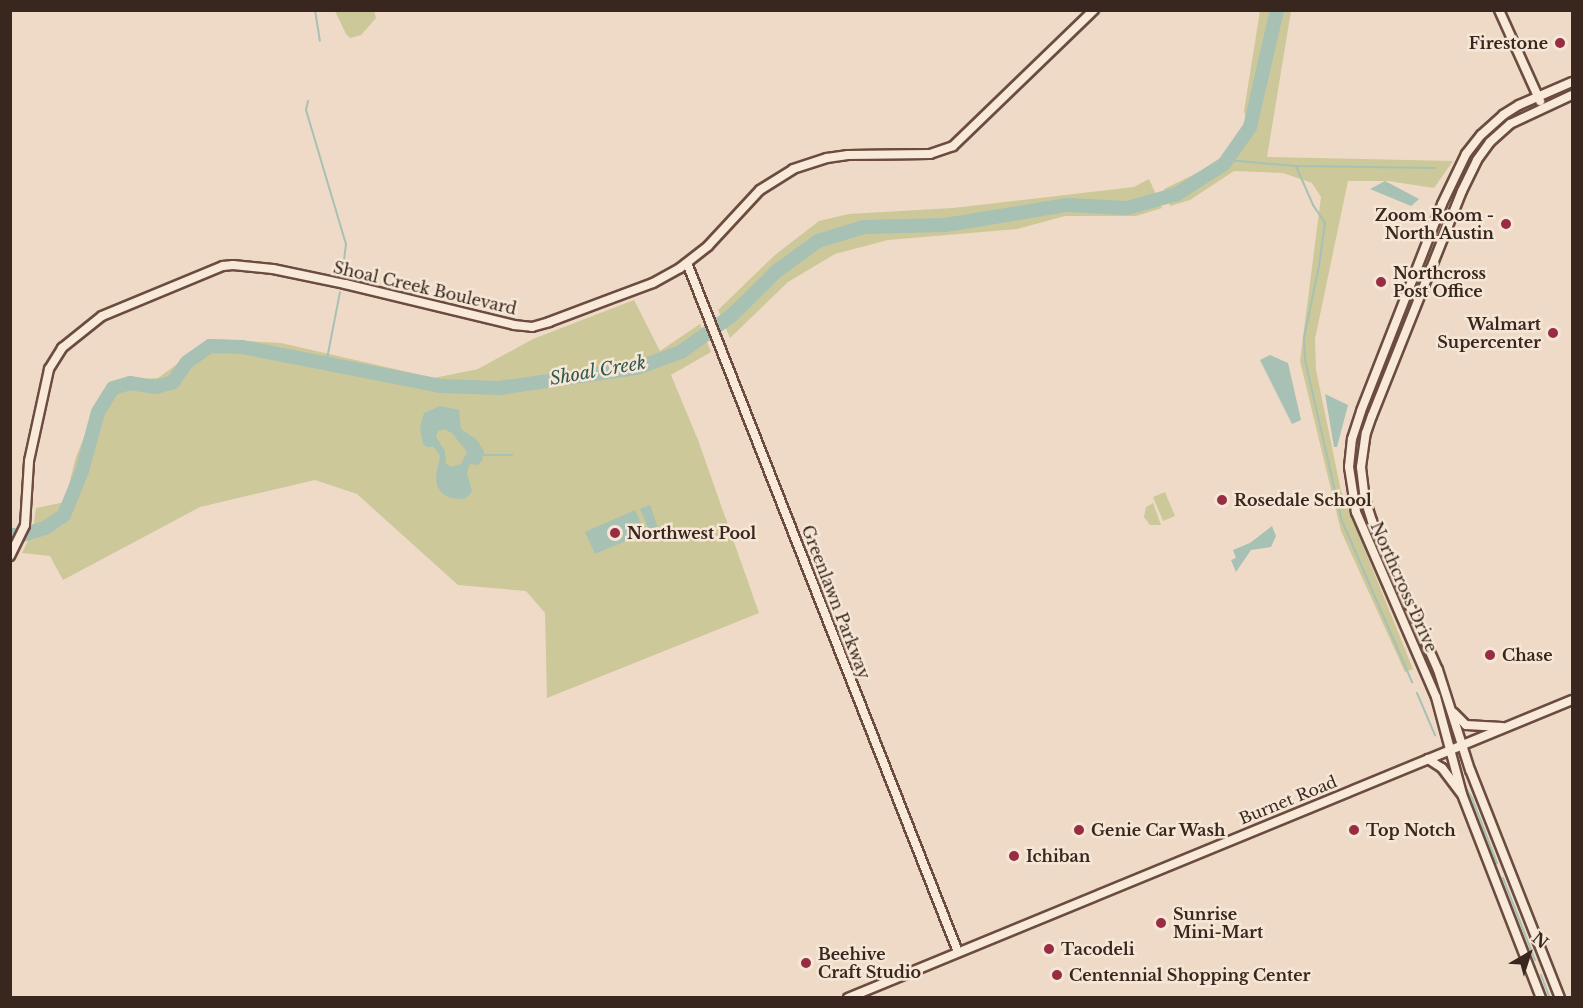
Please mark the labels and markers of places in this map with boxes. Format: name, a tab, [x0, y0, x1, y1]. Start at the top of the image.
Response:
place label: Firestone	[1469, 33, 1548, 53]
marker: Firestone	[1553, 36, 1567, 50]
place label: Zoom Room - North Austin	[1375, 205, 1494, 243]
marker: Zoom Room - North Austin	[1499, 217, 1513, 231]
place label: Northcross Post Office	[1393, 263, 1486, 301]
marker: Northcross Post Office	[1374, 275, 1388, 289]
place label: Walmart Supercenter	[1437, 314, 1541, 352]
marker: Walmart Supercenter	[1546, 326, 1560, 340]
place label: Rosedale School	[1234, 490, 1372, 510]
marker: Rosedale School	[1215, 493, 1229, 507]
place label: Northwest Pool	[627, 523, 756, 543]
marker: Northwest Pool	[608, 526, 622, 540]
place label: Chase	[1502, 645, 1553, 665]
marker: Chase	[1483, 648, 1497, 662]
place label: Genie Car Wash	[1091, 820, 1226, 840]
place label: Top Notch	[1366, 820, 1456, 840]
marker: Genie Car Wash	[1072, 823, 1086, 837]
marker: Top Notch	[1347, 823, 1361, 837]
place label: Ichiban	[1026, 846, 1090, 866]
marker: Ichiban	[1007, 849, 1021, 863]
place label: Sunrise Mini-Mart	[1173, 904, 1263, 942]
marker: Sunrise Mini-Mart	[1154, 916, 1168, 930]
place label: Tacodeli	[1061, 939, 1134, 959]
marker: Tacodeli	[1042, 942, 1056, 956]
place label: Beehive Craft Studio	[818, 944, 921, 982]
marker: Beehive Craft Studio	[799, 956, 813, 970]
place label: Centennial Shopping Center	[1069, 965, 1311, 985]
marker: Centennial Shopping Center	[1050, 968, 1064, 982]

